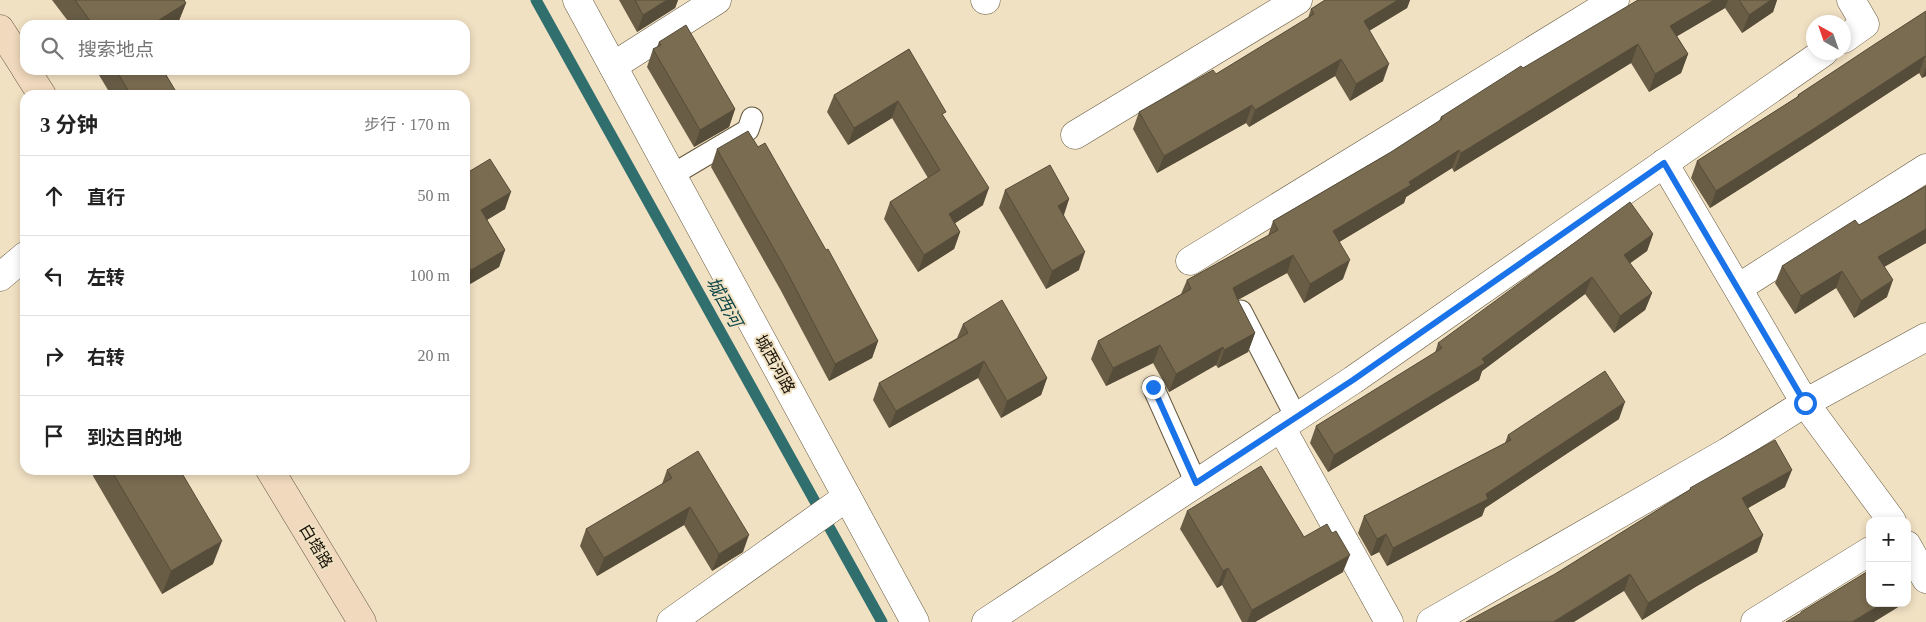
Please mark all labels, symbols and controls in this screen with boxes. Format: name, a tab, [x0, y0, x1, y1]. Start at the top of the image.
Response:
north arrow	[1806, 15, 1851, 60]
search box	[20, 20, 470, 75]
icon: search	[38, 34, 66, 62]
text: 搜索地点	[78, 39, 154, 60]
text: 3 分钟	[40, 113, 98, 137]
text: 步行 · 170 m	[364, 116, 450, 133]
icon: ahead	[40, 182, 68, 210]
text: 直行	[87, 187, 125, 208]
text: 50 m	[418, 187, 450, 204]
icon: left	[40, 262, 68, 290]
text: 左转	[87, 267, 125, 288]
text: 100 m	[410, 267, 450, 284]
water label: 城西河	[702, 274, 747, 333]
street label: 城西河路	[752, 332, 798, 396]
icon: right	[40, 342, 68, 370]
text: 右转	[87, 347, 125, 368]
text: 20 m	[418, 347, 450, 364]
route end	[1142, 376, 1165, 399]
route start	[1794, 392, 1817, 415]
icon: arrive	[40, 422, 68, 450]
text: 到达目的地	[87, 427, 182, 448]
map controls	[1866, 517, 1911, 607]
button: +	[1866, 517, 1911, 562]
street label: 白塔路	[296, 521, 336, 571]
button: −	[1866, 562, 1911, 607]

